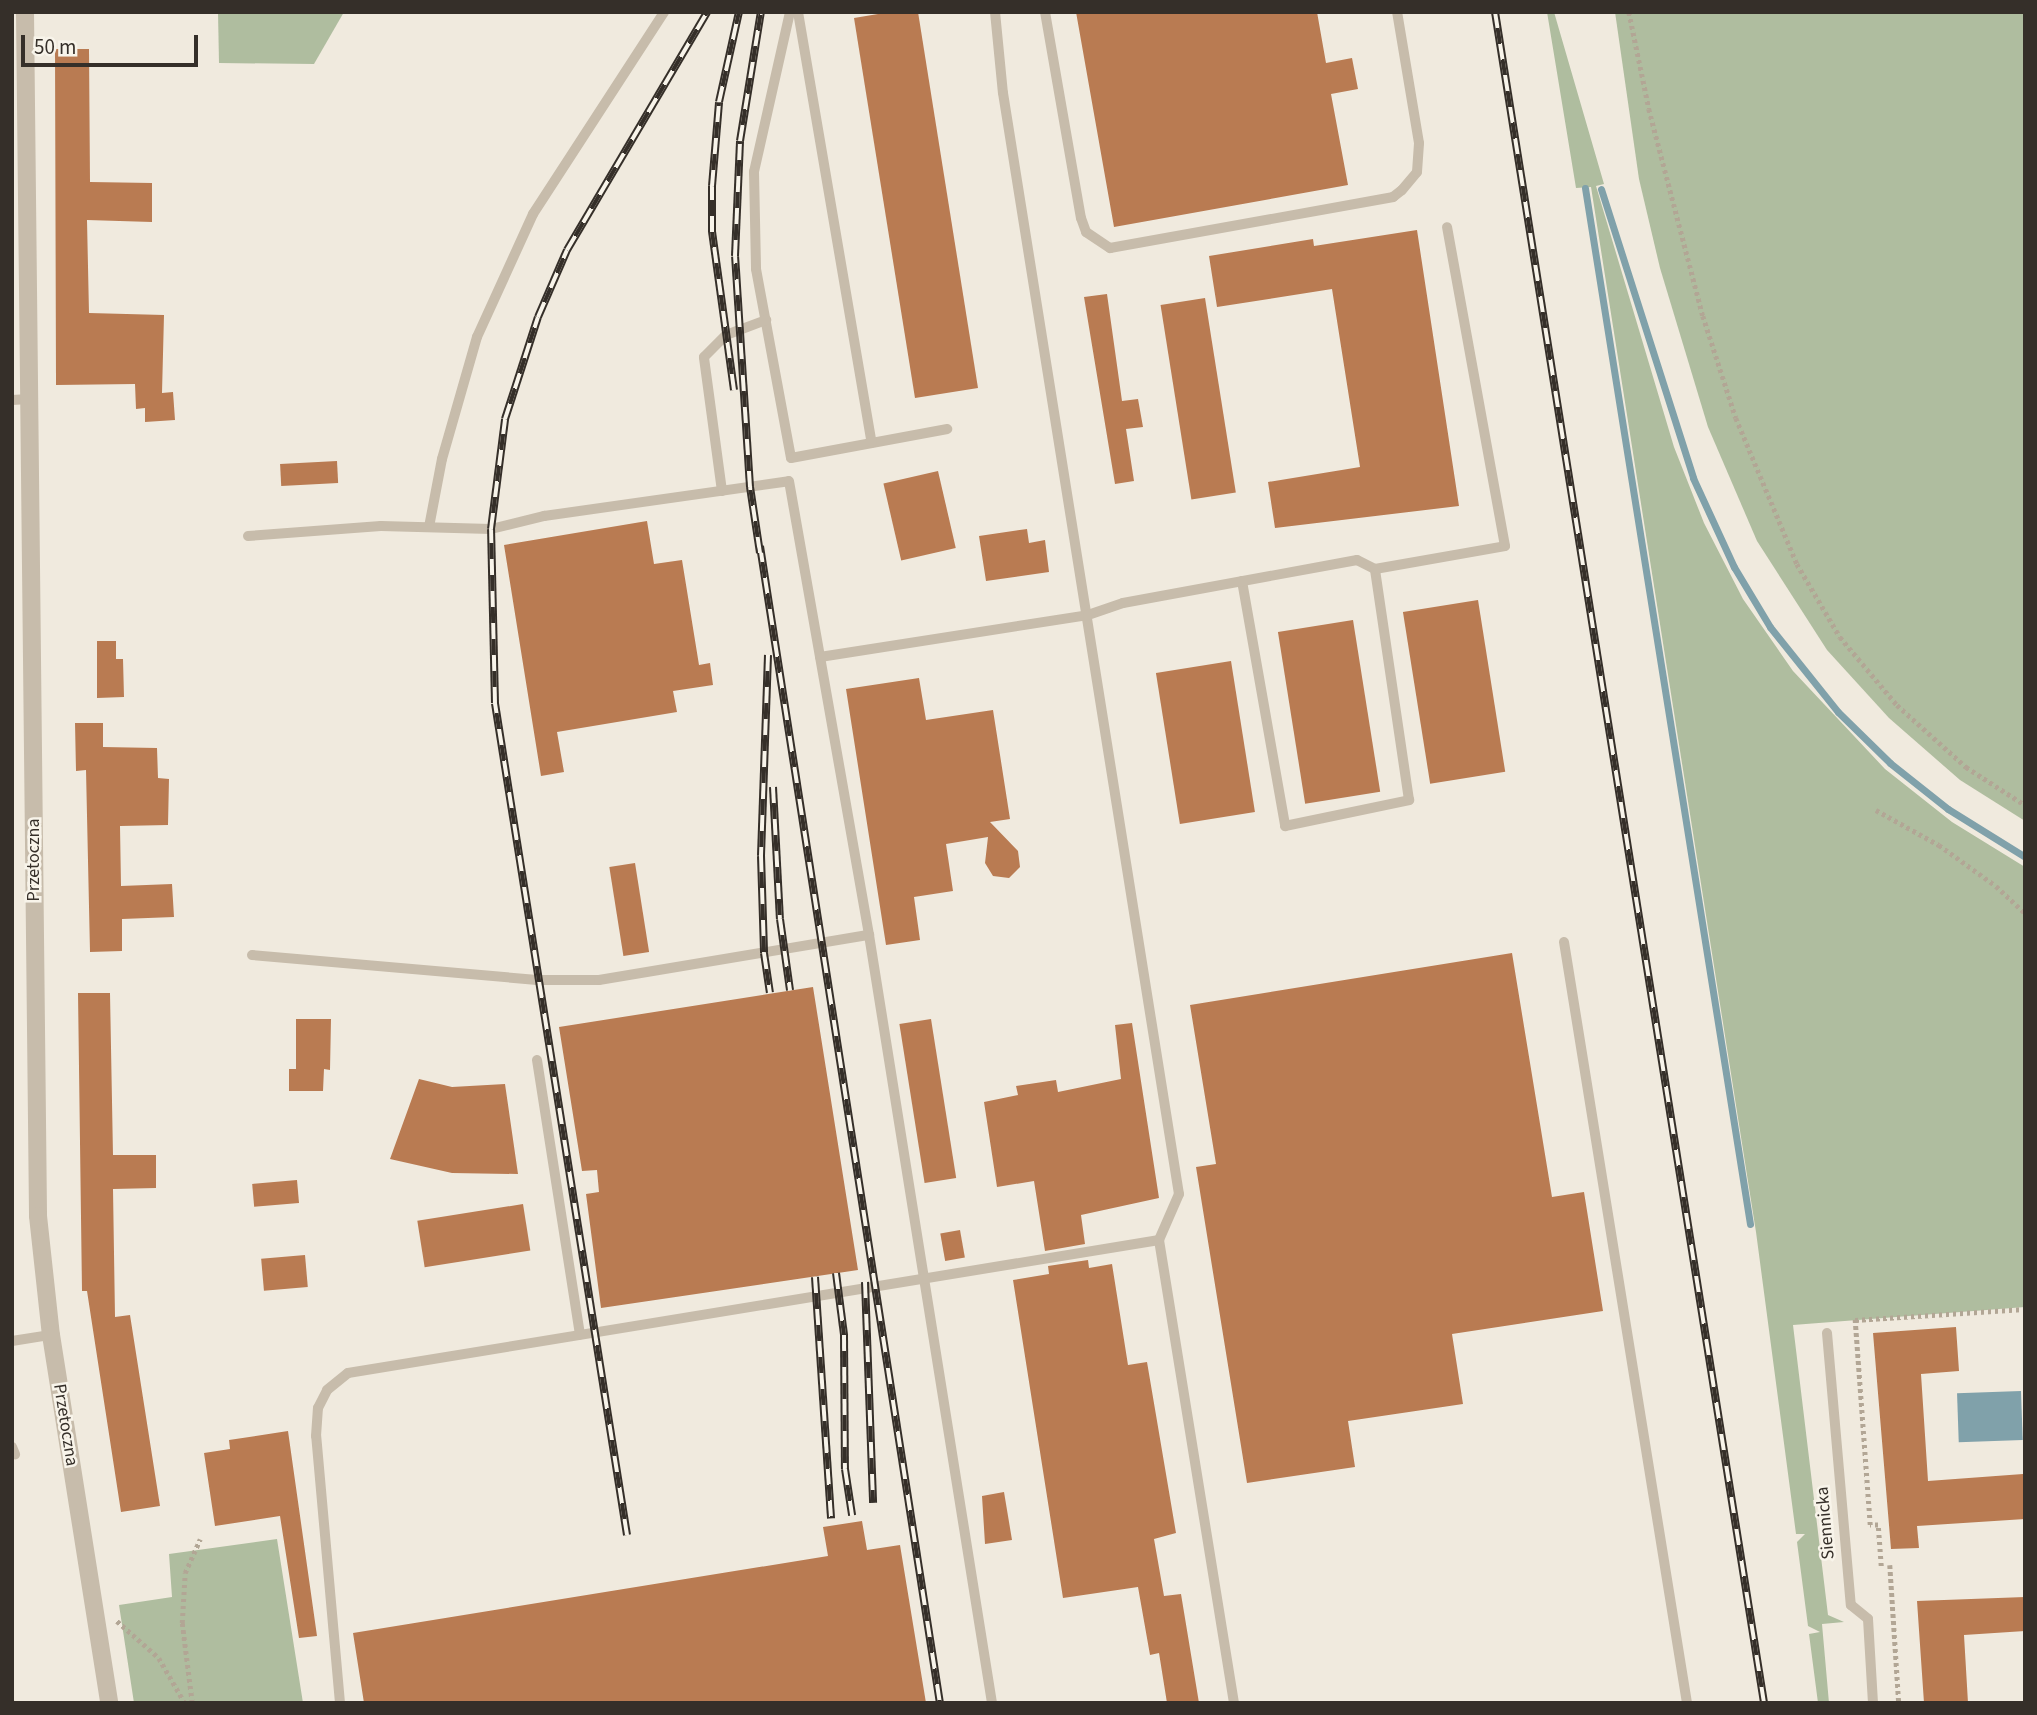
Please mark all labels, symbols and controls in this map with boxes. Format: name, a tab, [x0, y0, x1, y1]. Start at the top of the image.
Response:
scale bar	[24, 21, 201, 65]
text: 50 m	[34, 32, 76, 62]
street label: Przetoczna	[23, 819, 45, 901]
street label: Przetoczna	[48, 1382, 82, 1468]
street label: Siennicka	[1812, 1486, 1840, 1560]

